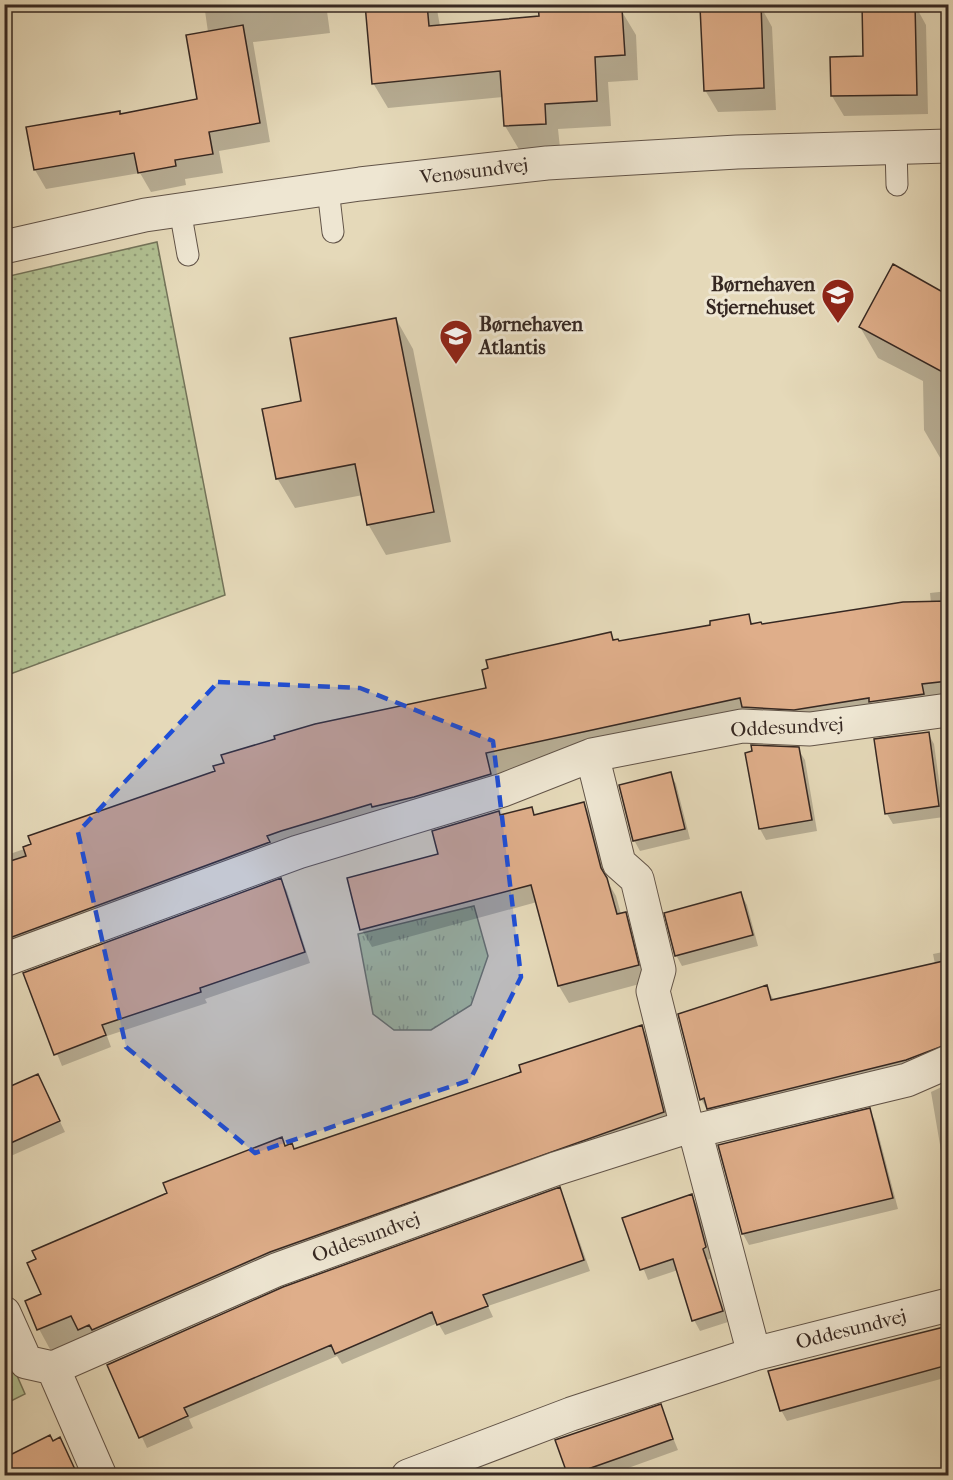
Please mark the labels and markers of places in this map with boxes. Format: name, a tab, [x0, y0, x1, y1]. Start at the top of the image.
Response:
place label: Børnehaven Stjernehuset	[706, 273, 816, 319]
school or university icon: Børnehaven Stjernehuset	[820, 277, 856, 324]
place label: Børnehaven Atlantis	[477, 313, 583, 359]
school or university icon: Børnehaven Atlantis	[438, 318, 474, 365]

